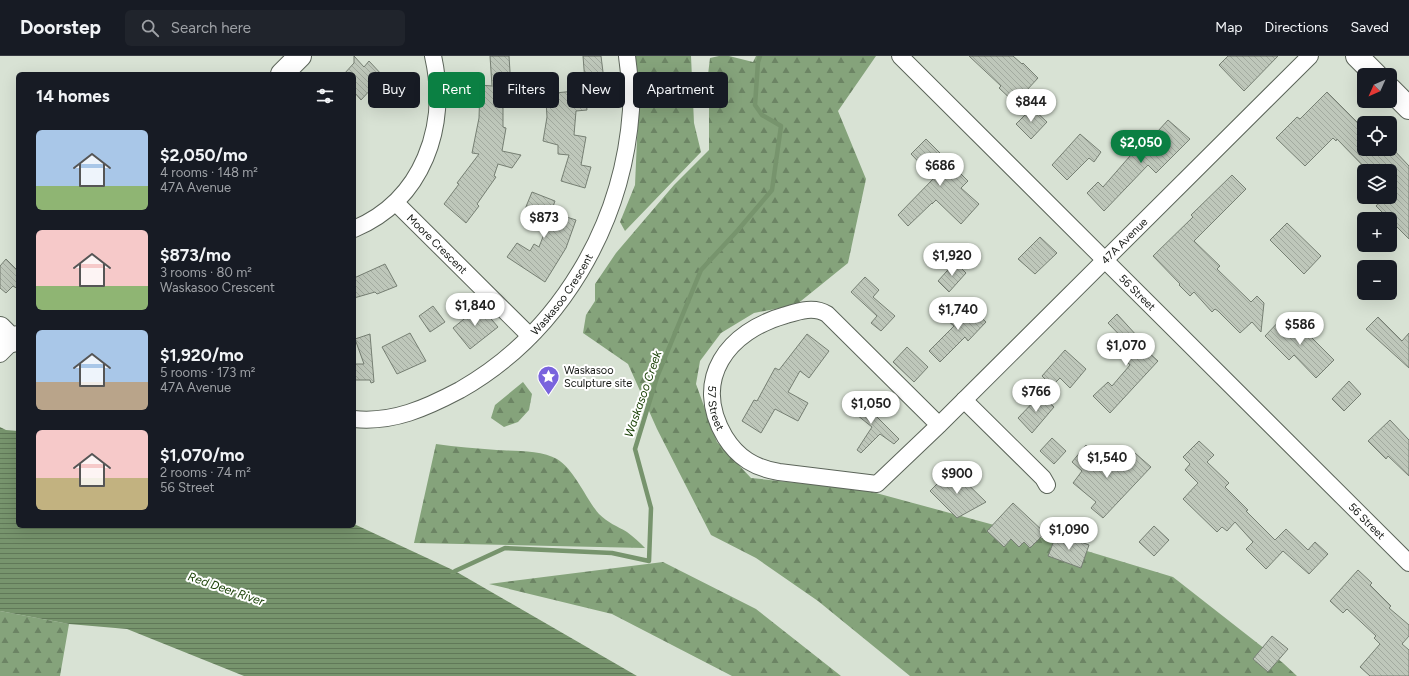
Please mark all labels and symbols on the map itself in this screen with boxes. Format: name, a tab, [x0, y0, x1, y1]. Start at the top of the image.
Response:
north arrow	[1357, 68, 1397, 108]
pin: $844	[1007, 89, 1055, 123]
pin: $2,050	[1108, 130, 1174, 164]
pin: $686	[916, 153, 964, 187]
pin: $873	[520, 205, 568, 239]
street label: Moore Crescent	[404, 212, 470, 277]
street label: 47A Avenue	[1099, 215, 1150, 267]
pin: $1,920	[919, 243, 985, 277]
street label: Waskasoo Crescent	[528, 252, 596, 338]
street label: 56 Street	[1116, 272, 1158, 314]
pin: $1,840	[442, 293, 508, 327]
pin: $1,740	[925, 297, 991, 331]
pin: $586	[1276, 312, 1324, 346]
pin: $1,070	[1093, 333, 1159, 367]
water label: Waskasoo Creek	[622, 348, 665, 439]
place icon: Waskasoo Sculpture site	[536, 363, 562, 396]
place label: Waskasoo Sculpture site	[564, 364, 632, 390]
pin: $766	[1012, 379, 1060, 413]
street label: 57 Street	[705, 385, 727, 433]
pin: $1,050	[838, 391, 904, 425]
pin: $1,540	[1074, 445, 1140, 479]
pin: $900	[933, 461, 981, 495]
street label: 56 Street	[1346, 501, 1387, 542]
pin: $1,090	[1036, 517, 1102, 551]
water label: Red Deer River	[186, 569, 267, 609]

